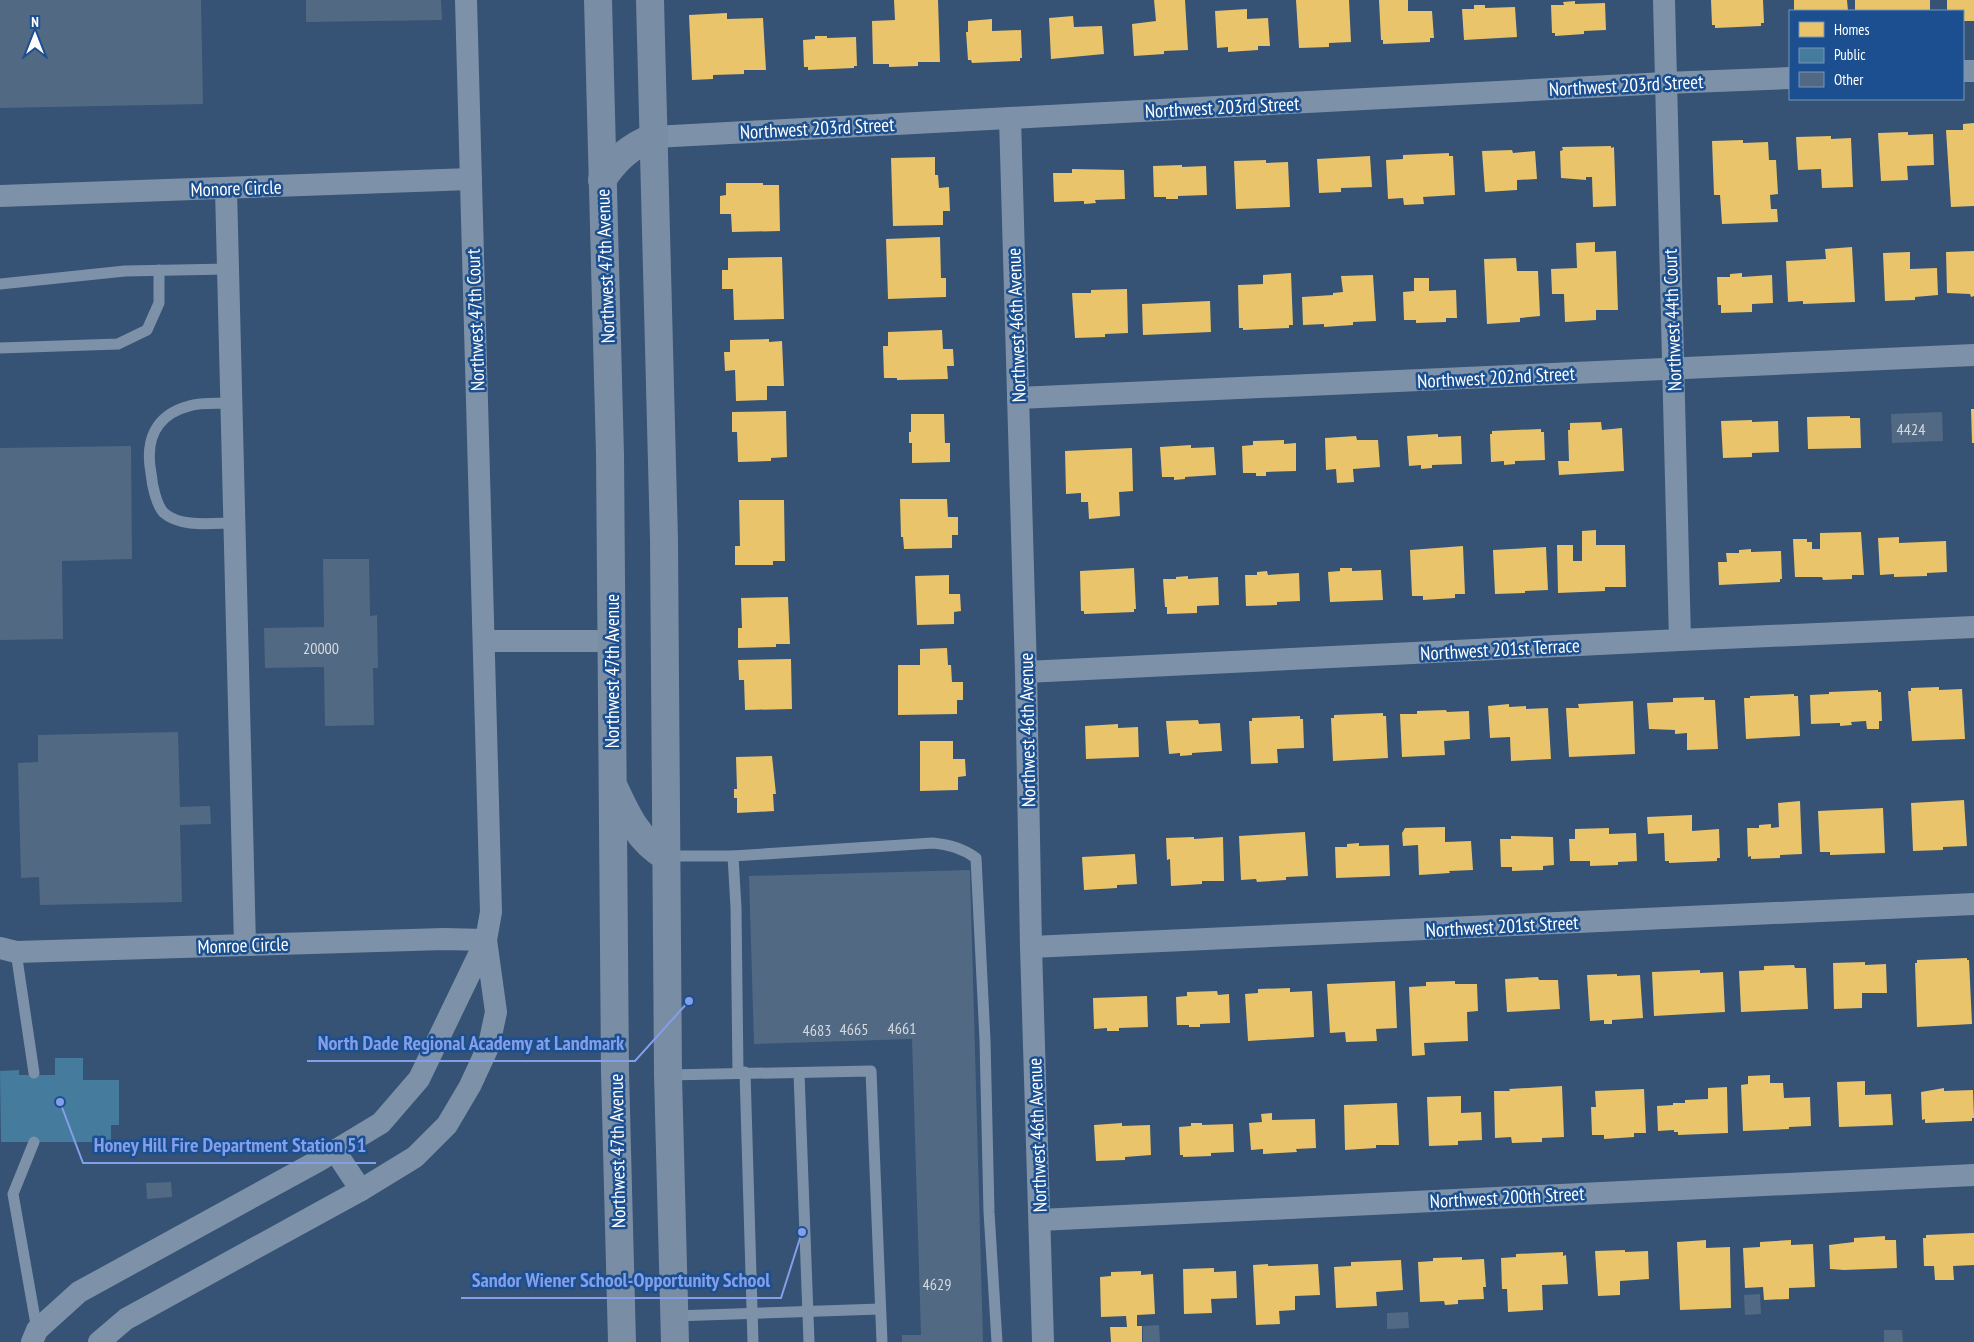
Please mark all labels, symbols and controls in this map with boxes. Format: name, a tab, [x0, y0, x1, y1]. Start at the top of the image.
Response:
north arrow	[10, 10, 60, 60]
legend	[1789, 10, 1964, 100]
text: N	[31, 13, 39, 31]
text: Homes	[1834, 20, 1870, 39]
text: Public	[1834, 45, 1866, 64]
street label: Northwest 203rd Street	[1548, 69, 1705, 101]
text: Other	[1834, 70, 1864, 89]
street label: Northwest 203rd Street	[1144, 91, 1301, 123]
street label: Northwest 203rd Street	[739, 112, 896, 144]
street label: Monore Circle	[190, 174, 282, 202]
street label: Northwest 47th Avenue	[590, 188, 620, 344]
street label: Northwest 46th Avenue	[1001, 247, 1031, 403]
street label: Northwest 47th Court	[460, 248, 489, 392]
street label: Northwest 44th Court	[1657, 248, 1686, 392]
street label: Northwest 202nd Street	[1417, 361, 1576, 393]
house number: 4424	[1897, 419, 1925, 439]
street label: Northwest 47th Avenue	[600, 594, 624, 748]
street label: Northwest 201st Terrace	[1420, 633, 1581, 665]
house number: 20000	[303, 638, 339, 658]
street label: Northwest 46th Avenue	[1014, 652, 1040, 807]
street label: Northwest 201st Street	[1425, 910, 1580, 942]
street label: Monroe Circle	[197, 931, 289, 959]
house number: 4661	[888, 1018, 916, 1038]
house number: 4665	[840, 1019, 868, 1039]
house number: 4683	[803, 1020, 831, 1040]
callout: North Dade Regional Academy at Landmark	[307, 1026, 635, 1061]
text: North Dade Regional Academy at Landmark	[318, 1030, 625, 1056]
street label: Northwest 46th Avenue	[1022, 1057, 1052, 1213]
street label: Northwest 47th Avenue	[604, 1073, 630, 1228]
callout: Honey Hill Fire Department Station 51	[83, 1128, 376, 1163]
text: Honey Hill Fire Department Station 51	[94, 1132, 366, 1158]
street label: Northwest 200th Street	[1429, 1181, 1586, 1213]
callout: Sandor Wiener School-Opportunity School	[461, 1263, 781, 1298]
text: Sandor Wiener School-Opportunity School	[472, 1267, 770, 1293]
house number: 4629	[923, 1274, 951, 1294]

